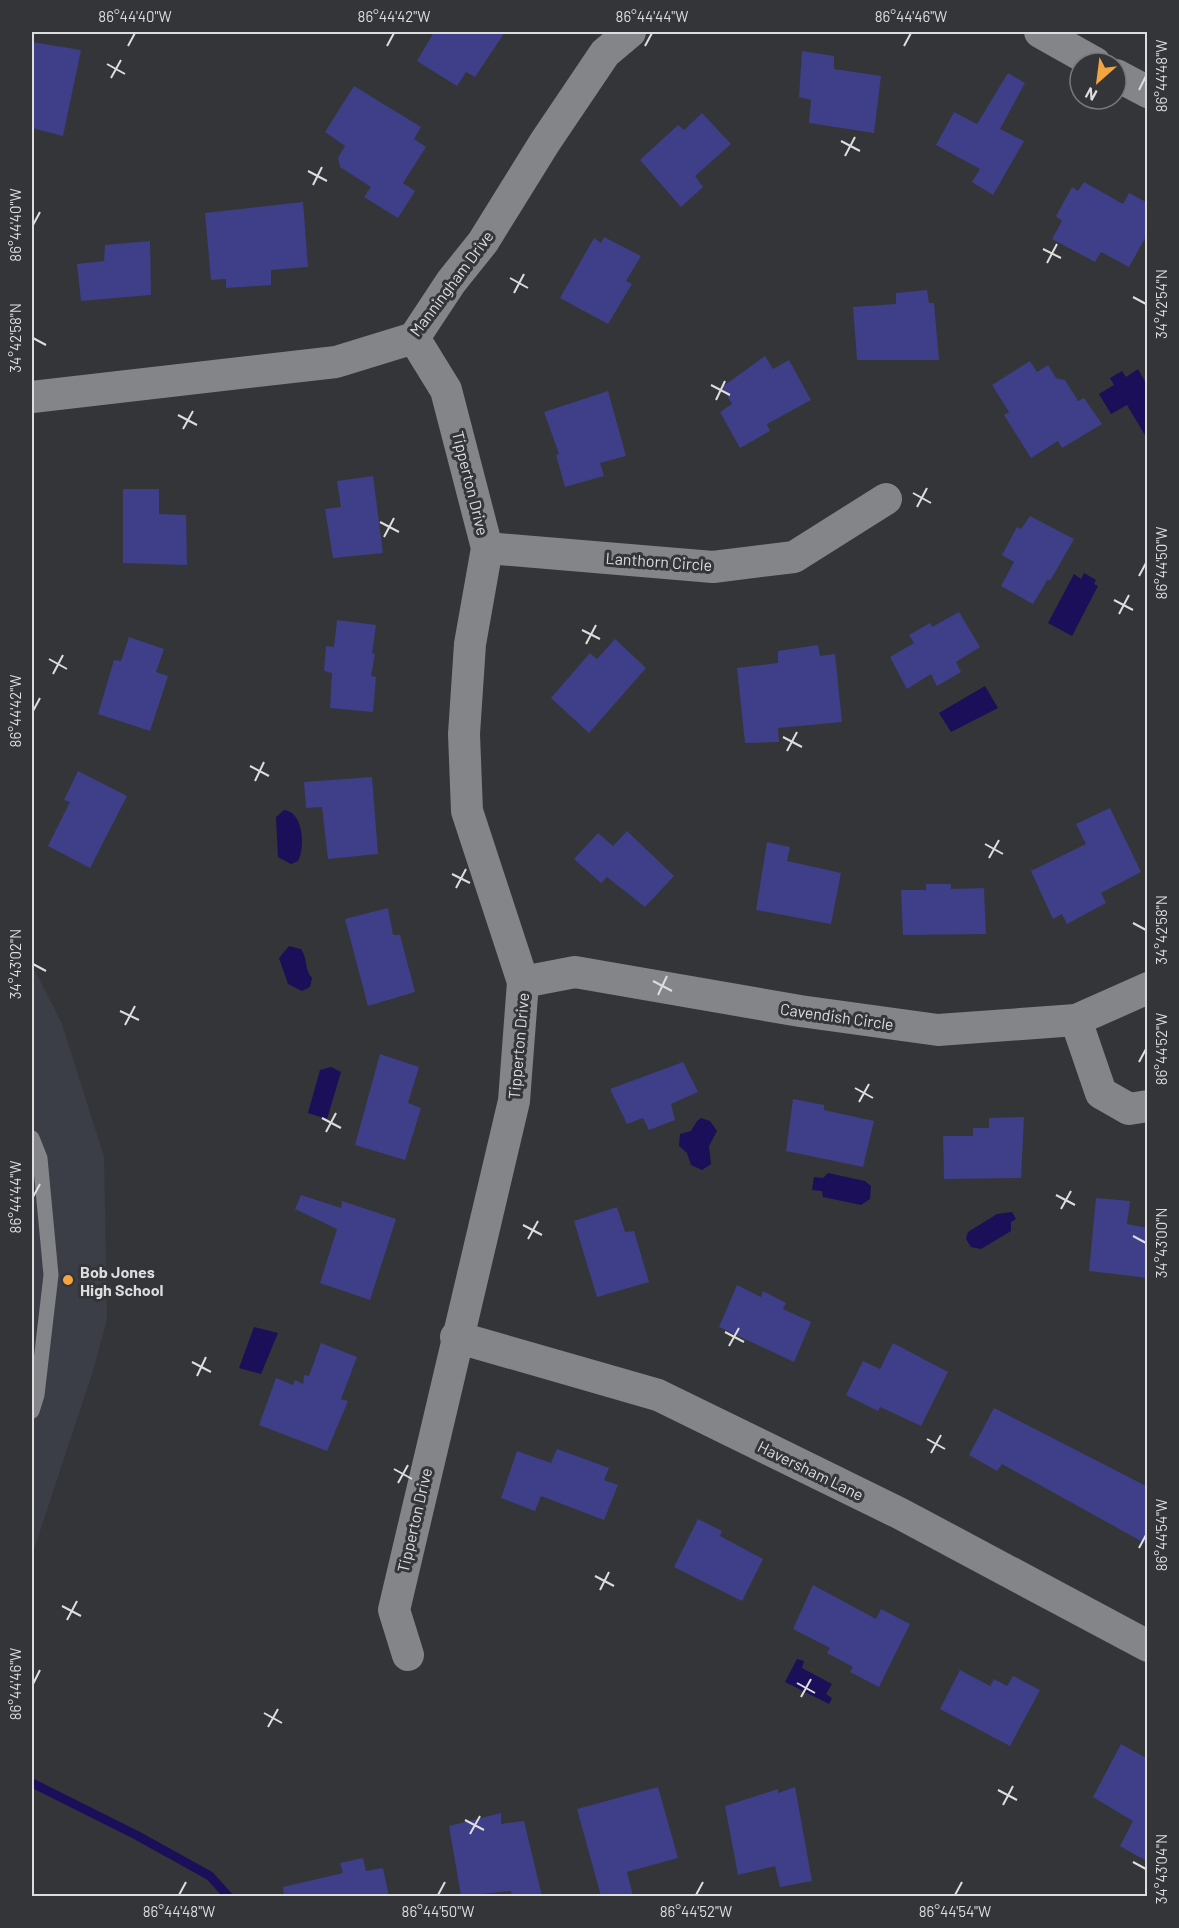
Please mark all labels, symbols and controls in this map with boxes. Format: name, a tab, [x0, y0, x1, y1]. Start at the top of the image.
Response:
text: 86°44'40"W	[98, 7, 172, 25]
text: 86°44'42"W	[358, 7, 430, 25]
text: 86°44'44"W	[616, 7, 688, 25]
text: 86°44'46"W	[875, 7, 947, 25]
text: 86°44'48"W	[1152, 40, 1170, 112]
north arrow	[1068, 51, 1128, 111]
text: N	[1082, 84, 1100, 106]
text: 86°44'40"W	[6, 188, 24, 262]
street label: Manningham Drive	[405, 227, 497, 339]
text: 34°42'54"N	[1152, 269, 1170, 339]
text: 34°42'58"N	[6, 303, 24, 373]
street label: Tipperton Drive	[449, 429, 493, 537]
text: 86°44'50"W	[1152, 527, 1170, 599]
street label: Lanthorn Circle	[605, 548, 713, 574]
text: 86°44'42"W	[6, 675, 24, 747]
text: 34°42'58"N	[1152, 895, 1170, 965]
text: 34°43'02"N	[6, 929, 24, 999]
street label: Tipperton Drive	[504, 992, 532, 1100]
street label: Cavendish Circle	[779, 999, 895, 1033]
text: 86°44'52"W	[1152, 1013, 1170, 1085]
text: 86°44'44"W	[6, 1161, 24, 1233]
text: 34°43'00"N	[1152, 1208, 1170, 1278]
place label: Bob Jones High School	[80, 1262, 164, 1299]
marker: Bob Jones High School	[61, 1273, 75, 1287]
street label: Haversham Lane	[755, 1436, 867, 1504]
street label: Tipperton Drive	[393, 1466, 435, 1574]
text: 86°44'54"W	[1152, 1499, 1170, 1571]
text: 86°44'46"W	[6, 1648, 24, 1720]
text: 34°43'04"N	[1152, 1834, 1170, 1904]
text: 86°44'48"W	[143, 1902, 215, 1920]
text: 86°44'50"W	[402, 1902, 474, 1920]
text: 86°44'52"W	[660, 1902, 732, 1920]
text: 86°44'54"W	[919, 1902, 991, 1920]

